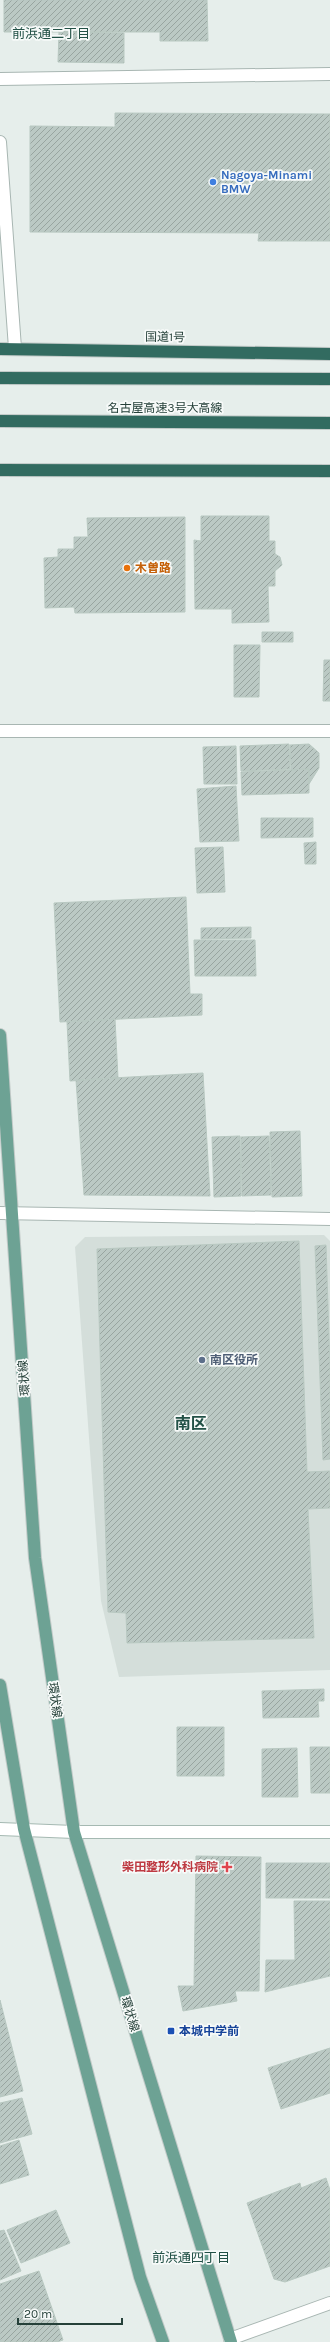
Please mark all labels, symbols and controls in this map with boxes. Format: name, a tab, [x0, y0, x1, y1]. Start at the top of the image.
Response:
district label: 前浜通二丁目	[12, 26, 90, 41]
place label: Nagoya-Minami BMW	[221, 168, 312, 196]
marker: Nagoya-Minami BMW	[208, 177, 218, 187]
street label: 国道1号	[145, 330, 185, 344]
street label: 名古屋高速3号大高線	[107, 401, 223, 415]
place label: 木曽路	[135, 561, 171, 575]
marker: 木曽路	[122, 563, 132, 573]
place label: 南区役所	[210, 1353, 258, 1367]
marker: 南区役所	[197, 1355, 207, 1365]
street label: 環状線	[16, 1360, 32, 1396]
district label: 南区	[175, 1414, 207, 1433]
street label: 環状線	[46, 1681, 64, 1719]
place label: 柴田整形外科病院	[122, 1860, 218, 1874]
marker: 柴田整形外科病院	[221, 1861, 233, 1873]
street label: 環状線	[118, 1995, 142, 2033]
place label: 本城中学前	[179, 2024, 239, 2038]
marker: 本城中学前	[166, 2026, 176, 2036]
district label: 前浜通四丁目	[152, 2250, 230, 2265]
scale bar	[18, 2300, 122, 2326]
text: 20 m	[24, 2307, 52, 2321]

